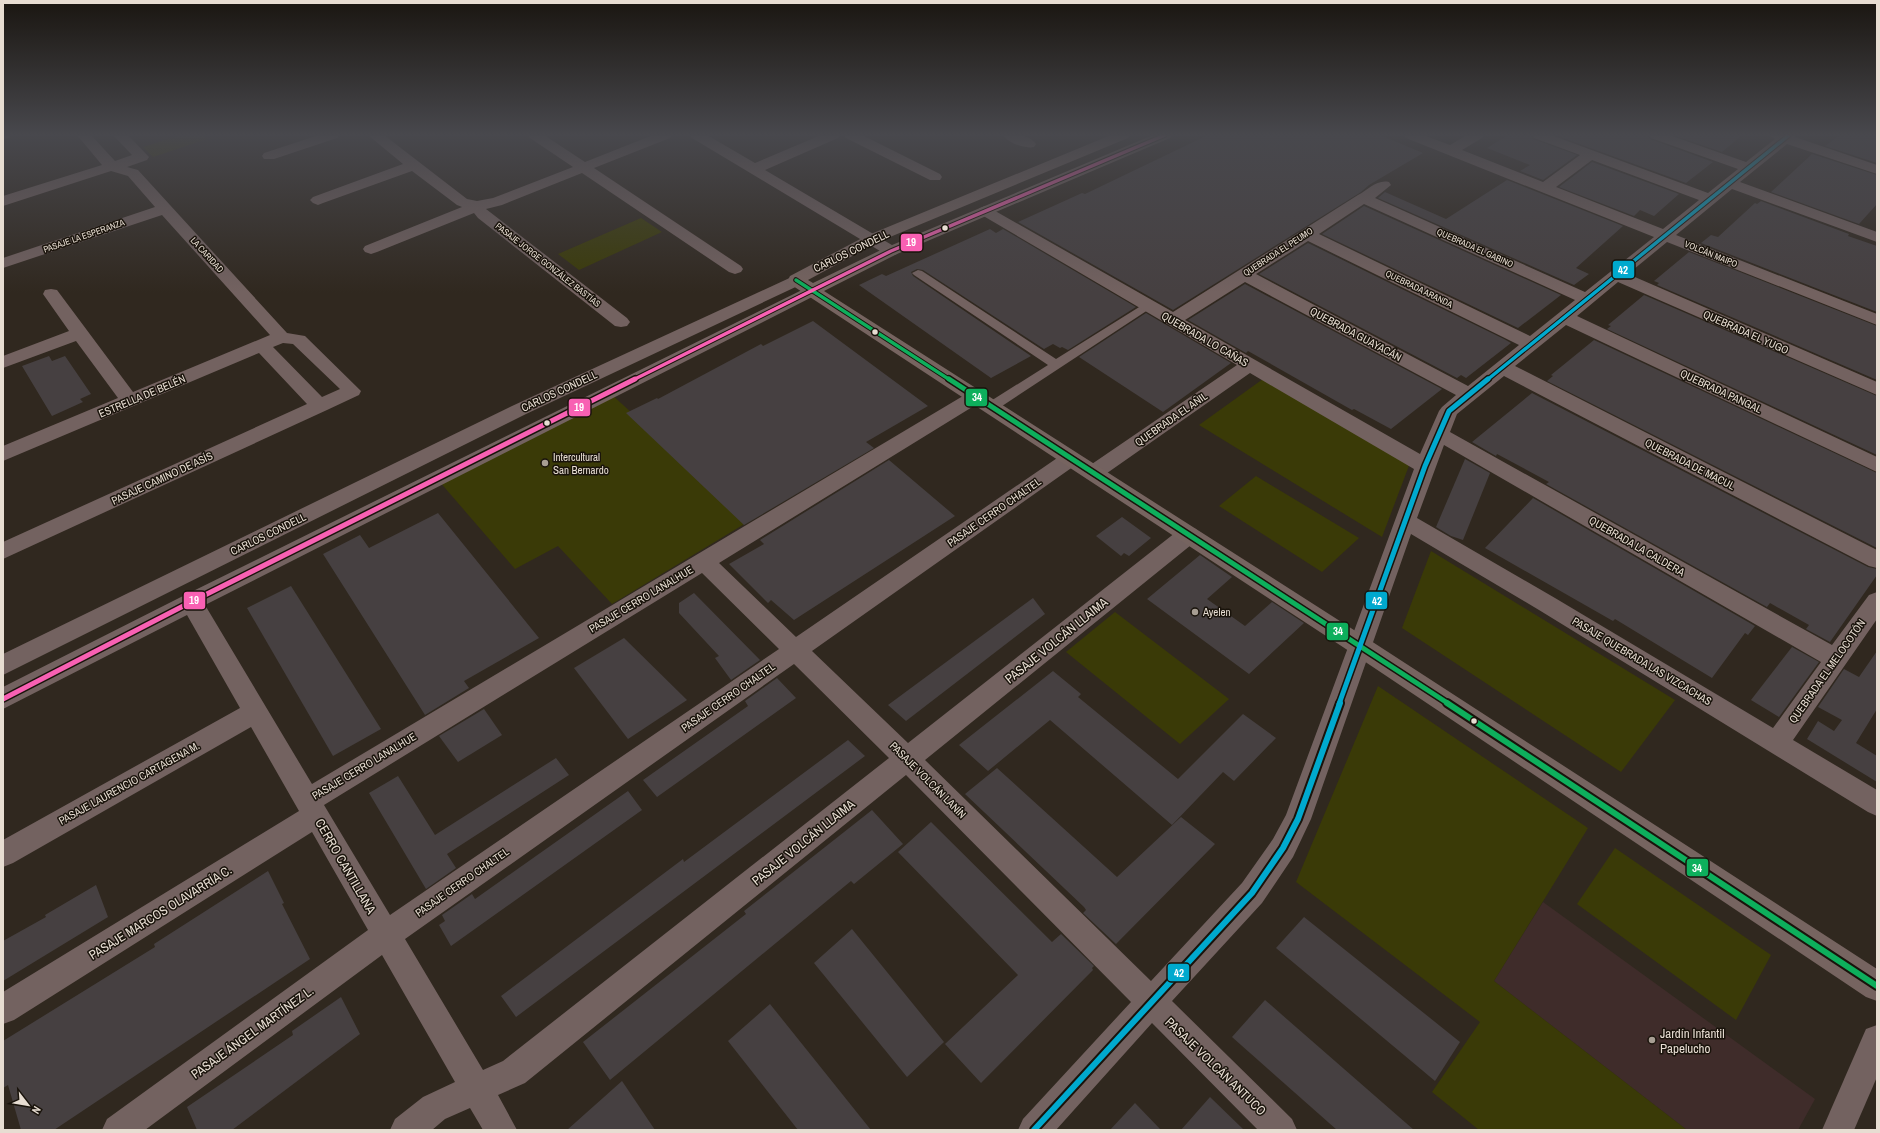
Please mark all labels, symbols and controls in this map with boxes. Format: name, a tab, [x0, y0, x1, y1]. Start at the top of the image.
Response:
street label: PASAJE LA ESPERANZA	[42, 216, 126, 256]
street label: PASAJE JORGE GONZÁLEZ BASTÍAS	[493, 220, 603, 310]
unlabelled marker	[940, 223, 950, 233]
street label: QUEBRADA EL PEUMO	[1241, 225, 1315, 279]
street label: QUEBRADA EL GABINO	[1435, 226, 1515, 270]
street label: CARLOS CONDELL	[811, 227, 891, 275]
line badge: 19	[900, 233, 923, 252]
street label: LA CARIDAD	[188, 235, 226, 275]
text: 19	[906, 235, 916, 249]
street label: VOLCÁN MAIPO	[1683, 238, 1740, 270]
line badge: 42	[1612, 260, 1635, 279]
text: 42	[1618, 263, 1628, 277]
street label: QUEBRADA ARANDA	[1383, 268, 1455, 311]
street label: QUEBRADA GUAYACÁN	[1308, 304, 1404, 364]
street label: QUEBRADA EL YUGO	[1701, 307, 1791, 357]
street label: QUEBRADA LO CAÑAS	[1159, 308, 1251, 370]
unlabelled marker	[870, 327, 880, 337]
street label: QUEBRADA PANGAL	[1678, 366, 1764, 416]
street label: CARLOS CONDELL	[519, 367, 599, 415]
street label: ESTRELLA DE BELÉN	[97, 371, 187, 421]
line badge: 34	[965, 388, 988, 407]
street label: QUEBRADA EL AÑIL	[1132, 389, 1210, 449]
text: 34	[972, 390, 982, 404]
line badge: 19	[568, 398, 591, 417]
text: 19	[574, 400, 584, 414]
unlabelled marker	[542, 418, 552, 428]
street label: QUEBRADA DE MACUL	[1643, 435, 1737, 493]
street label: PASAJE CAMINO DE ASÍS	[109, 448, 215, 508]
place label: Intercultural San Bernardo	[553, 450, 609, 477]
marker: Intercultural San Bernardo	[540, 458, 550, 468]
street label: PASAJE CERRO CHALTEL	[944, 474, 1044, 550]
street label: CARLOS CONDELL	[228, 510, 308, 558]
street label: QUEBRADA LA CALDERA	[1587, 513, 1688, 580]
street label: PASAJE CERRO LANALHUE	[586, 562, 696, 636]
line badge: 19	[183, 591, 206, 610]
line badge: 42	[1365, 591, 1388, 610]
text: 19	[189, 593, 199, 607]
street label: PASAJE VOLCÁN LLAIMA	[1001, 593, 1112, 687]
text: 42	[1372, 594, 1382, 608]
place label: Ayelen	[1202, 605, 1230, 619]
marker: Ayelen	[1190, 607, 1200, 617]
street label: PASAJE QUEBRADA LAS VIZCACHAS	[1570, 614, 1714, 708]
street label: QUEBRADA EL MELOCOTÓN	[1786, 616, 1868, 726]
line badge: 34	[1326, 622, 1349, 641]
text: 34	[1333, 624, 1343, 638]
street label: PASAJE CERRO CHALTEL	[678, 659, 778, 735]
unlabelled marker	[1469, 716, 1479, 726]
street label: PASAJE CERRO LANALHUE	[309, 729, 419, 803]
street label: PASAJE LAURENCIO CARTAGENA M.	[56, 738, 202, 828]
street label: PASAJE VOLCÁN LANÍN	[887, 739, 969, 821]
street label: PASAJE VOLCÁN LLAIMA	[748, 795, 859, 889]
street label: CERRO CANTILLANA	[311, 816, 380, 918]
street label: PASAJE CERRO CHALTEL	[412, 844, 512, 920]
line badge: 34	[1686, 858, 1709, 877]
street label: PASAJE MARCOS OLAVARRÍA C.	[86, 861, 235, 963]
text: 34	[1692, 861, 1702, 875]
line badge: 42	[1167, 963, 1190, 982]
text: 42	[1174, 966, 1184, 980]
street label: PASAJE ÁNGEL MARTÍNEZ L.	[188, 982, 317, 1083]
street label: PASAJE VOLCÁN ANTUCO	[1161, 1014, 1270, 1119]
place label: Jardín Infantil Papelucho	[1660, 1025, 1725, 1057]
marker: Jardín Infantil Papelucho	[1647, 1035, 1657, 1045]
north arrow	[8, 1085, 48, 1125]
text: N	[29, 1104, 44, 1117]

